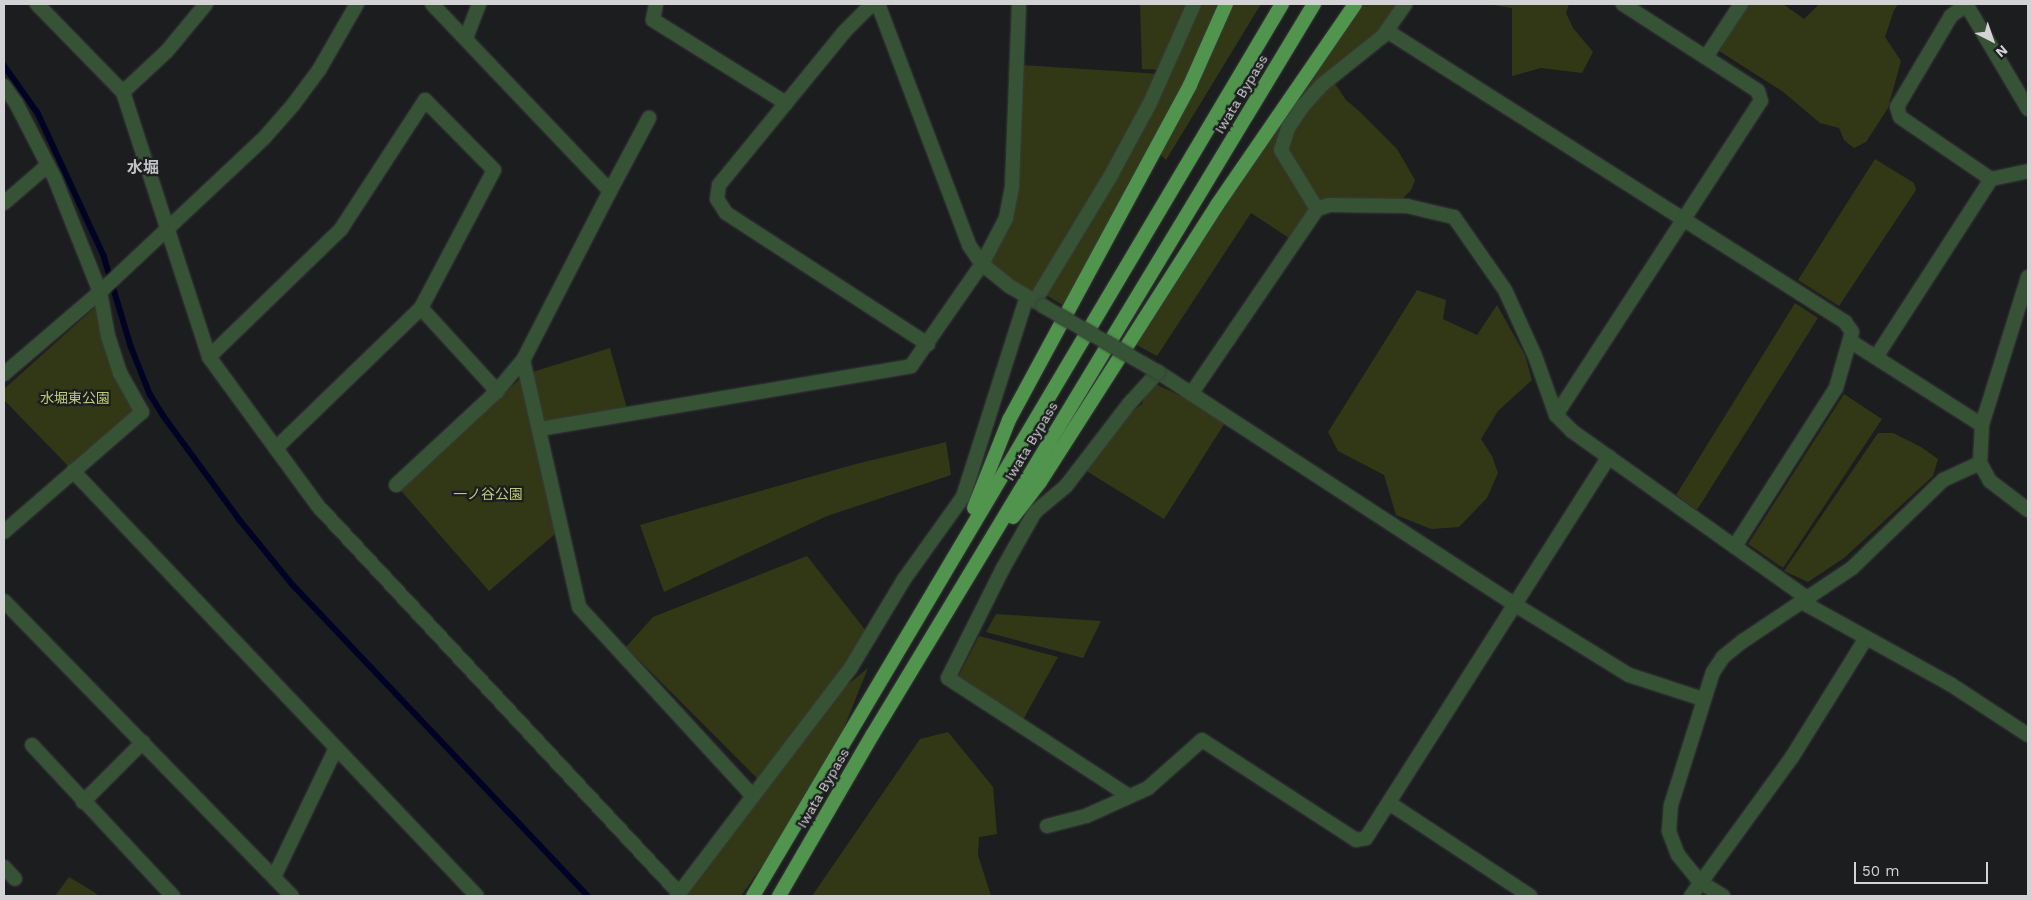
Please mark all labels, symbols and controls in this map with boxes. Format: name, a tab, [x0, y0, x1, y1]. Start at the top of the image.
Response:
north arrow	[1967, 15, 2017, 65]
text: N	[1993, 42, 2011, 61]
street label: Iwata Bypass	[1211, 51, 1271, 137]
district label: 水堀	[127, 158, 159, 178]
park label: 水堀東公園	[40, 390, 110, 406]
street label: Iwata Bypass	[1001, 398, 1061, 484]
park label: 一ノ谷公園	[453, 486, 523, 502]
street label: Iwata Bypass	[793, 745, 853, 831]
scale bar	[1857, 852, 1991, 884]
text: 50 m	[1862, 862, 1899, 880]

